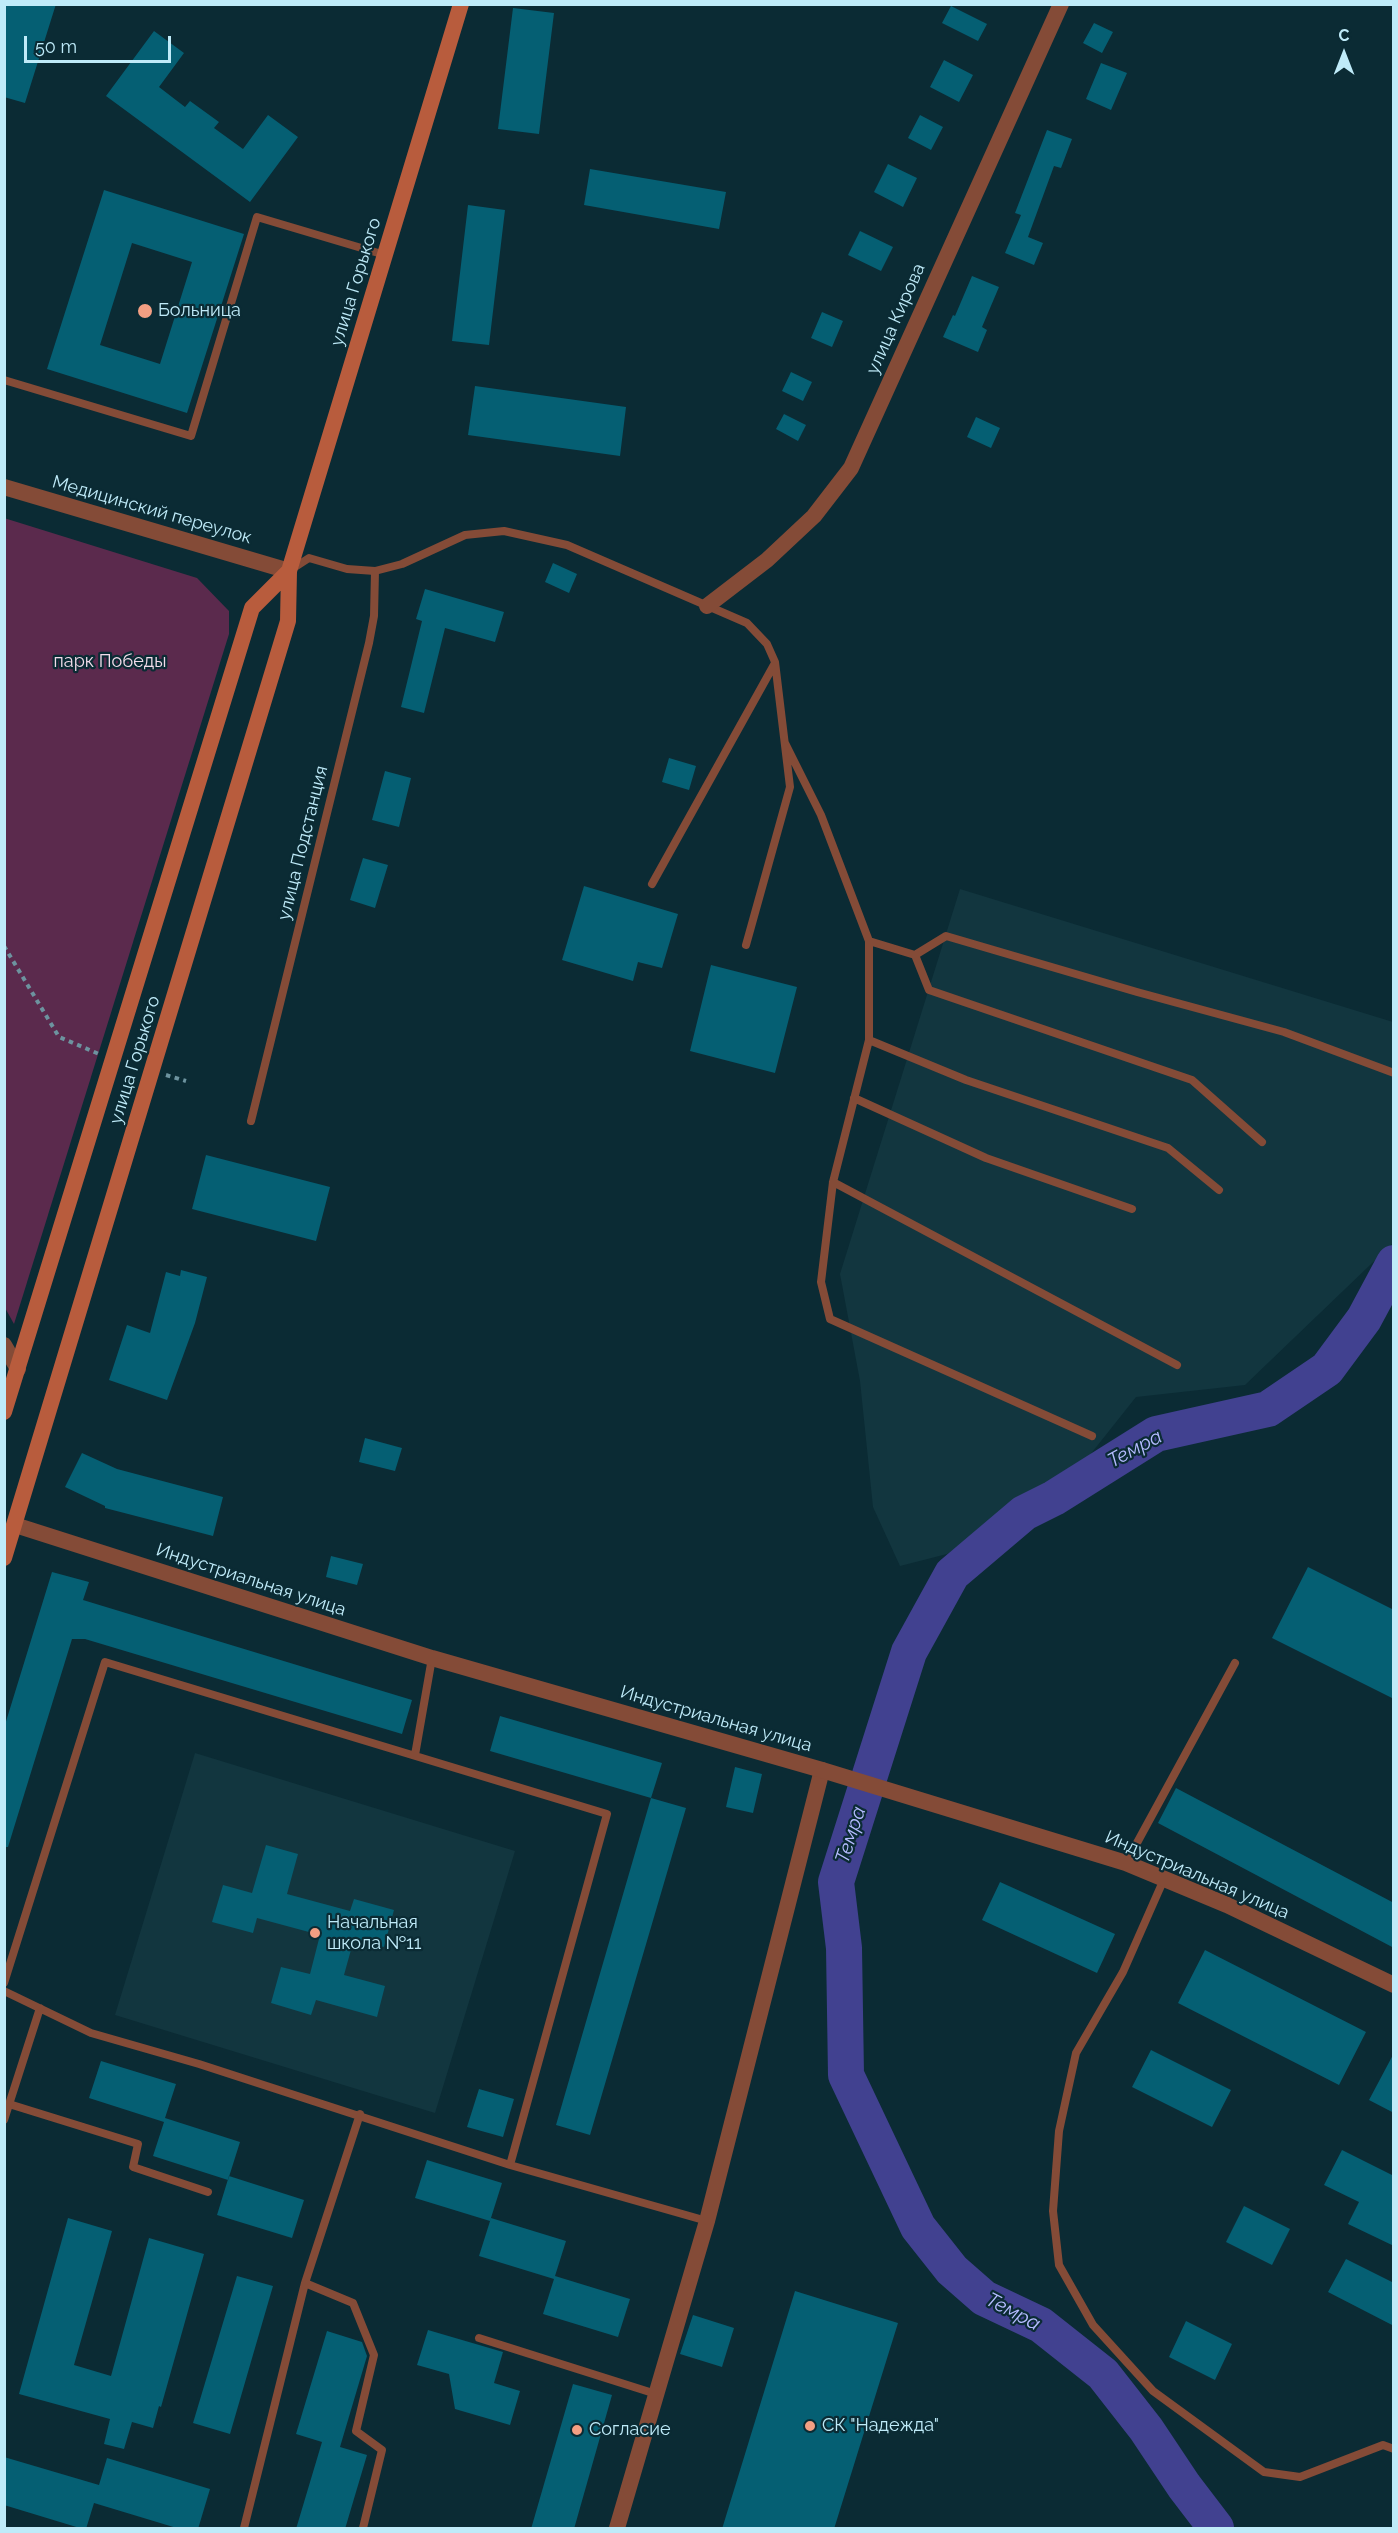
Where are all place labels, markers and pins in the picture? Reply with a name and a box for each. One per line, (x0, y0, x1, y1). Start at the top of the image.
place label: Больница (158, 300, 241, 322)
marker: Больница (136, 302, 154, 320)
place label: Начальная школа №11 (327, 1912, 422, 1954)
marker: Начальная школа №11 (308, 1926, 322, 1940)
place label: СК "Надежда" (822, 2415, 939, 2437)
place label: Согласие (589, 2419, 671, 2441)
marker: СК "Надежда" (803, 2419, 817, 2433)
marker: Согласие (570, 2423, 584, 2437)

